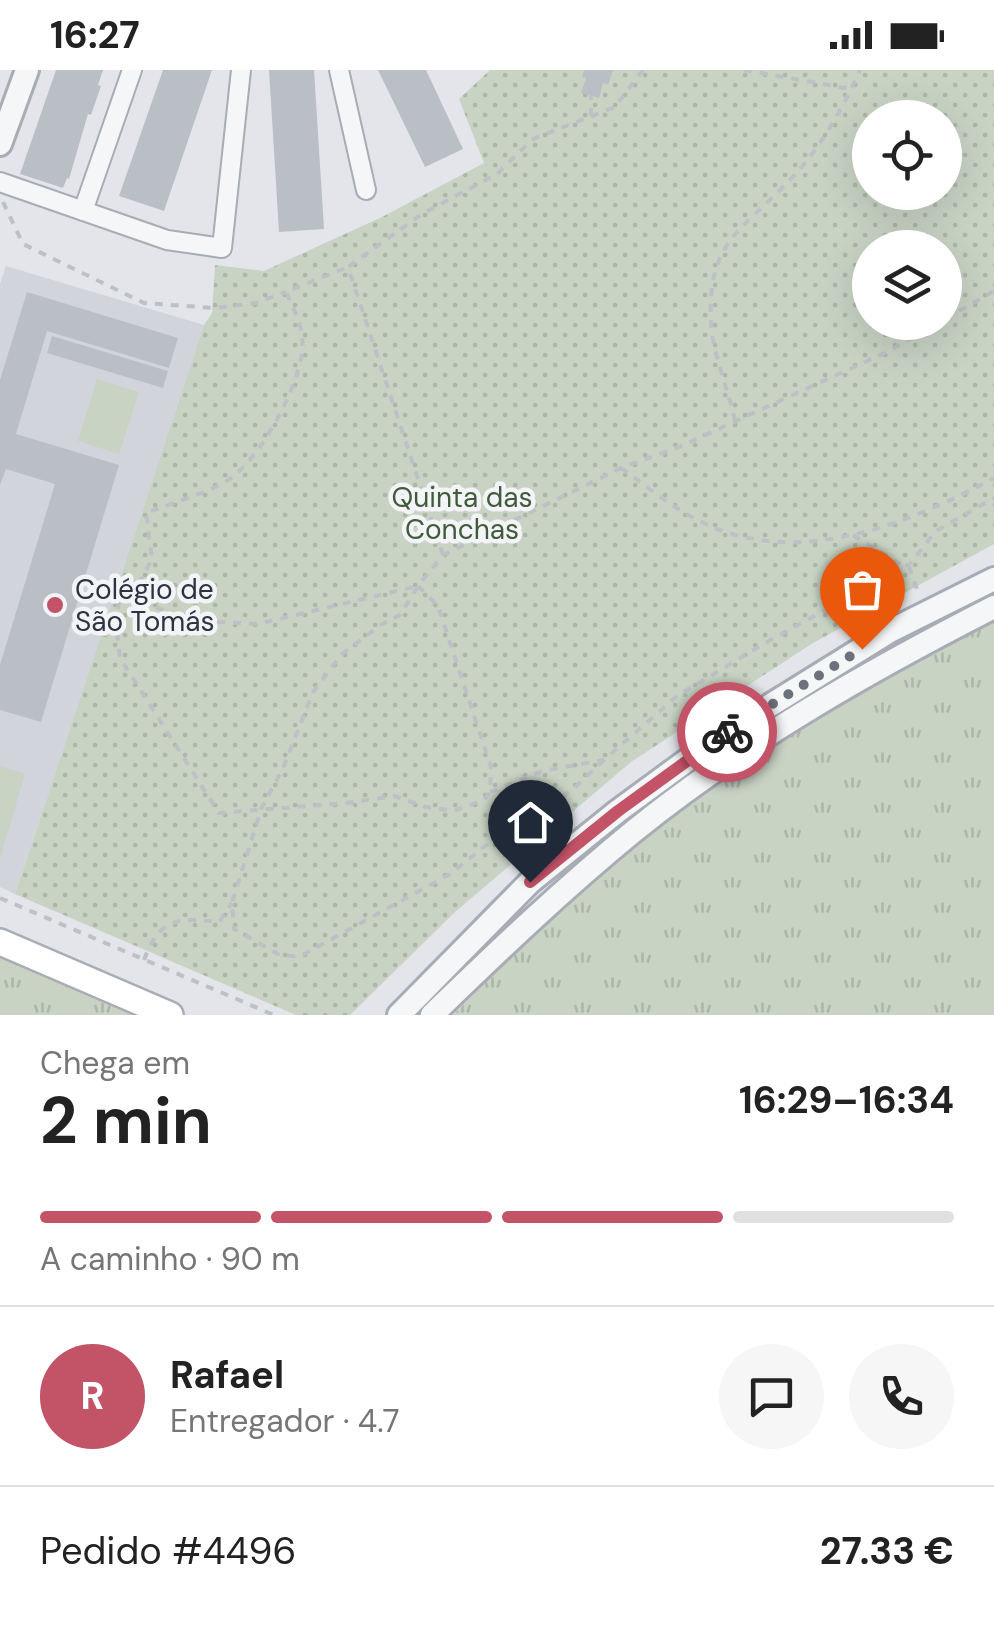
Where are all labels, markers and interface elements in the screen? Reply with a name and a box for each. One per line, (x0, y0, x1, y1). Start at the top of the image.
text: 16:27 (50, 10, 140, 60)
map controls (852, 100, 962, 340)
button: locate (852, 100, 962, 210)
button: layers (852, 230, 962, 340)
park label: Quinta das Conchas (391, 479, 533, 548)
pin (820, 547, 905, 650)
icon: bag (835, 562, 890, 617)
place label: Colégio de São Tomás (75, 571, 215, 640)
marker: Colégio de São Tomás (44, 594, 66, 616)
courier (677, 682, 777, 782)
icon: bike (700, 705, 755, 760)
pin (488, 780, 573, 883)
icon: home (503, 795, 558, 850)
text: Chega em (40, 1042, 190, 1084)
text: 16:29–16:34 (739, 1075, 954, 1125)
text: 2 min (40, 1079, 212, 1163)
text: A caminho · 90 m (40, 1238, 300, 1280)
button: chat (719, 1344, 824, 1449)
button: phone (849, 1344, 954, 1449)
text: Rafael (170, 1350, 284, 1400)
text: R (81, 1371, 104, 1421)
text: Entregador · 4.7 (170, 1400, 400, 1442)
text: Pedido #4496 (40, 1526, 296, 1576)
text: 27.33 € (820, 1526, 954, 1576)

